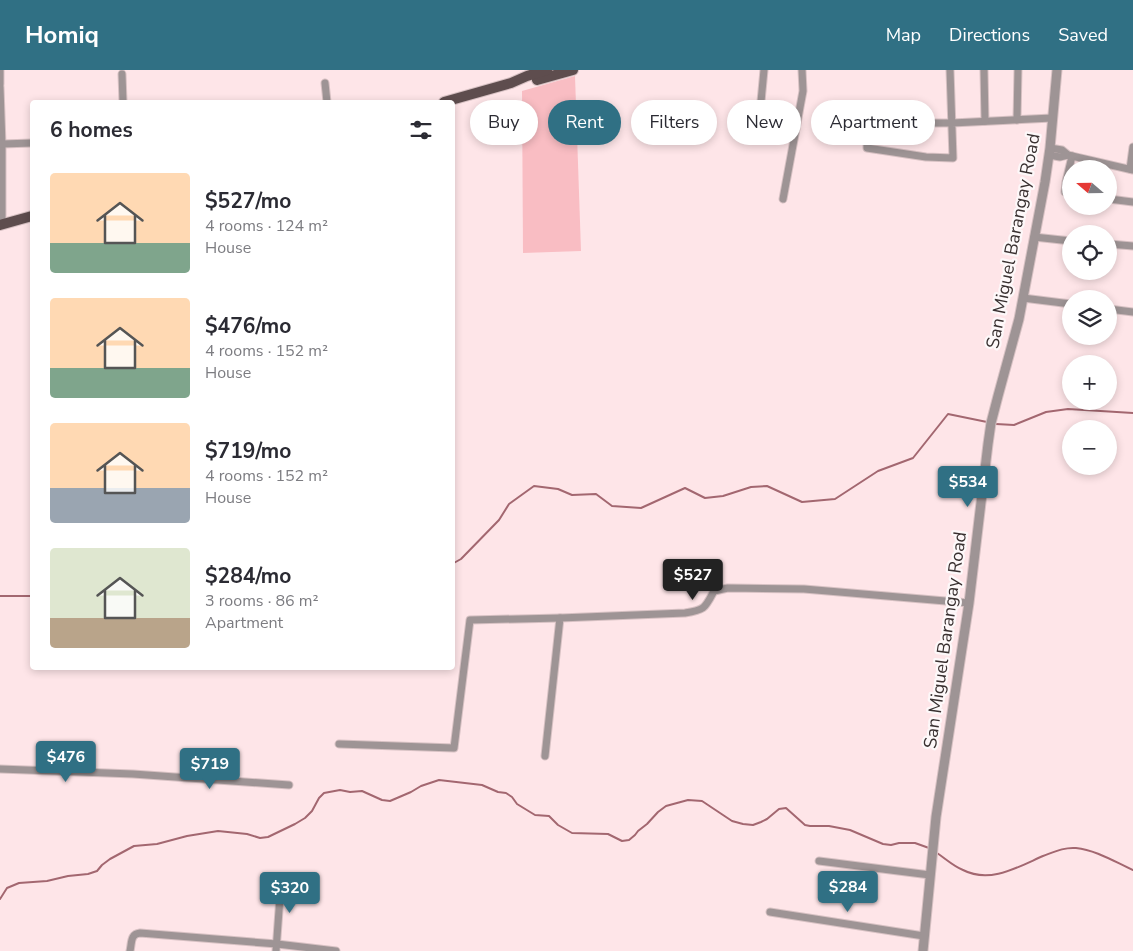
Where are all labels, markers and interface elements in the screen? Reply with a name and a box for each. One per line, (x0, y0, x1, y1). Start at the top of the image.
text: Homiq (25, 19, 99, 51)
text: Map (886, 23, 921, 47)
text: Directions (949, 23, 1030, 47)
text: Saved (1058, 23, 1108, 47)
chip: Buy (470, 100, 538, 145)
chip: Rent (548, 100, 621, 145)
chip: Filters (631, 100, 717, 145)
chip: New (727, 100, 801, 145)
chip: Apartment (811, 100, 935, 145)
text: 6 homes (50, 116, 133, 144)
icon: filters (407, 116, 435, 144)
street label: San Miguel Barangay Road (980, 131, 1046, 351)
north arrow (1062, 160, 1118, 215)
map controls (1062, 160, 1117, 475)
text: $527/mo (205, 187, 291, 215)
icon: home (90, 193, 150, 253)
text: 4 rooms · 124 m² (205, 215, 328, 237)
button: locate (1062, 225, 1117, 280)
text: House (205, 237, 251, 259)
button: layers (1062, 290, 1117, 345)
text: $476/mo (205, 312, 291, 340)
icon: home (90, 318, 150, 378)
text: 4 rooms · 152 m² (205, 340, 328, 362)
button: + (1062, 355, 1117, 410)
text: House (205, 362, 251, 384)
button: − (1062, 420, 1117, 475)
text: $719/mo (205, 437, 291, 465)
icon: home (90, 443, 150, 503)
text: 4 rooms · 152 m² (205, 465, 328, 487)
pin: $534 (938, 466, 998, 508)
text: $534 (949, 471, 987, 493)
text: House (205, 487, 251, 509)
street label: San Miguel Barangay Road (918, 530, 972, 750)
pin: $527 (663, 558, 723, 601)
text: $284/mo (205, 562, 291, 590)
text: $527 (674, 564, 712, 586)
icon: home (90, 568, 150, 628)
text: 3 rooms · 86 m² (205, 590, 318, 612)
text: Apartment (205, 612, 283, 634)
pin: $476 (36, 740, 96, 783)
text: $476 (47, 746, 85, 768)
pin: $719 (180, 748, 240, 790)
text: $719 (191, 753, 229, 775)
pin: $284 (818, 870, 878, 913)
pin: $320 (260, 872, 320, 914)
text: $284 (829, 876, 867, 898)
text: $320 (271, 877, 309, 899)

